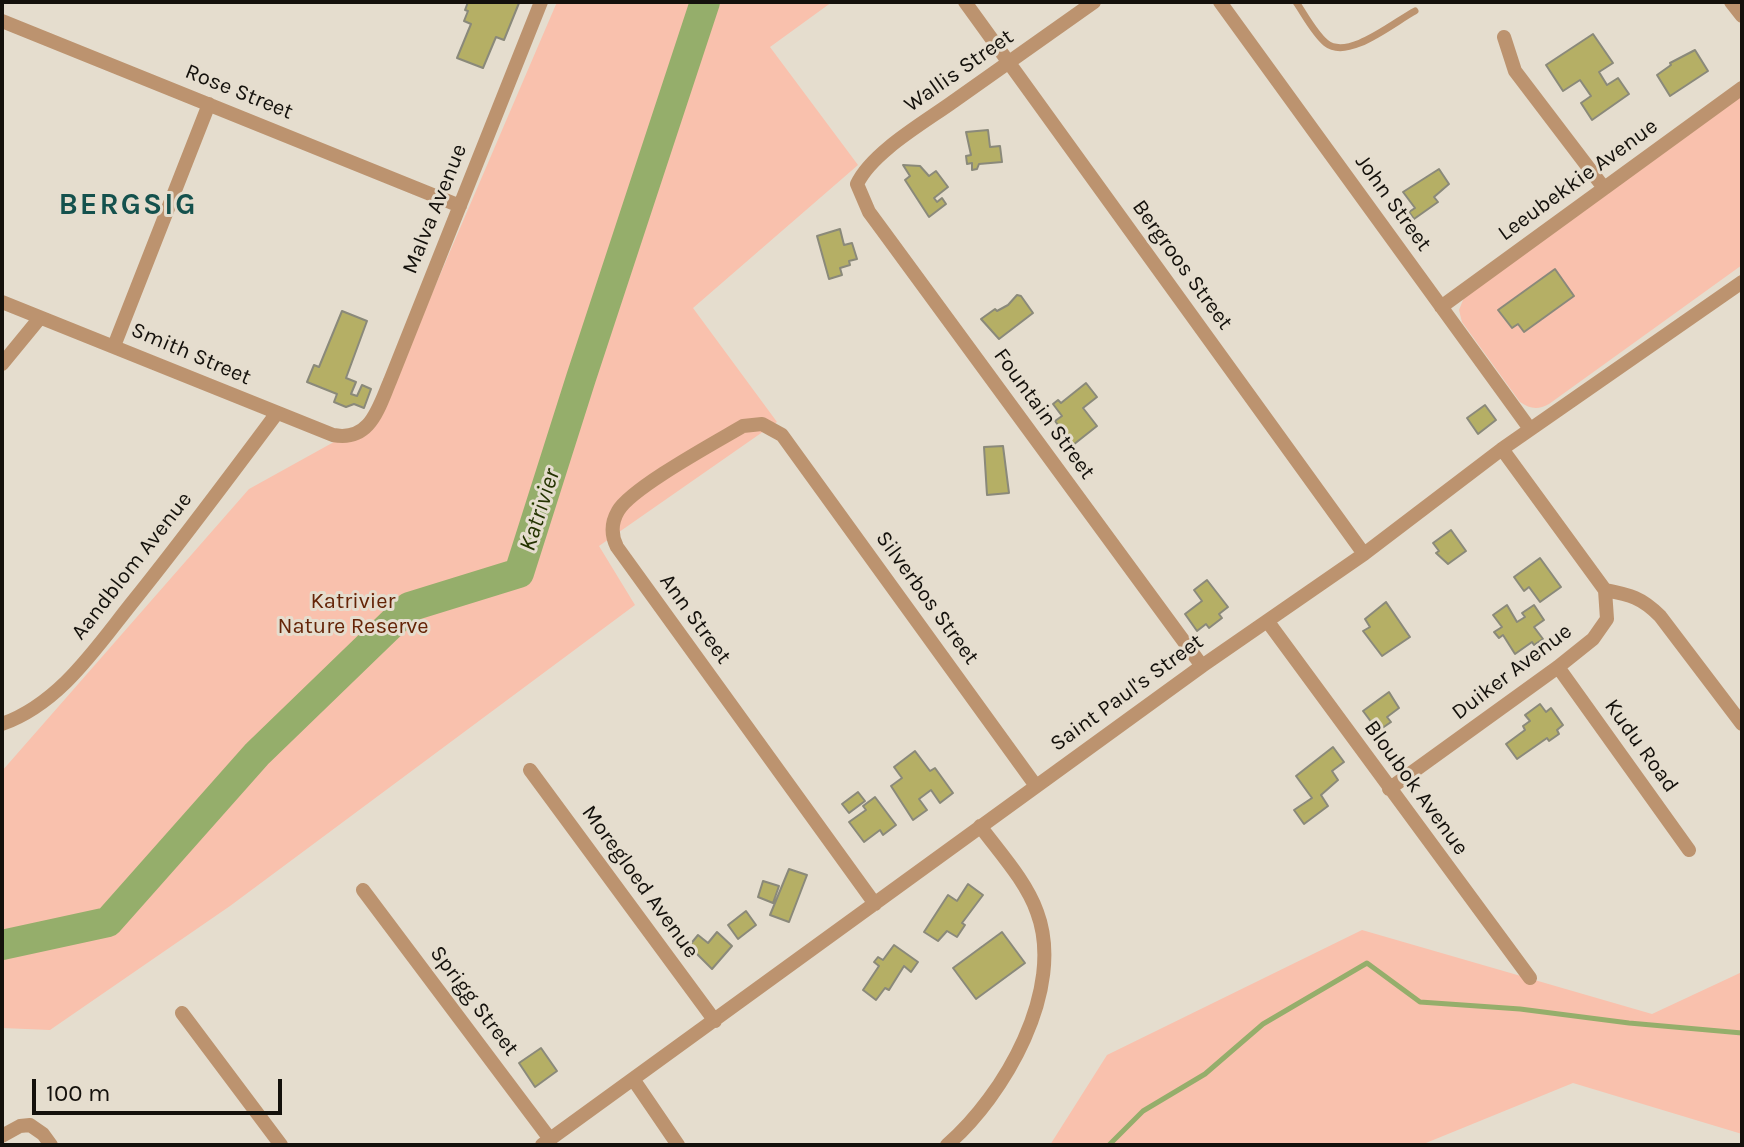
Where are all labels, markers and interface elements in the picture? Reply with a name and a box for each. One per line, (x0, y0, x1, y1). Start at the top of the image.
street label: Wallis Street (899, 24, 1019, 118)
street label: Rose Street (181, 58, 297, 126)
street label: Leeubekkie Avenue (1493, 113, 1663, 247)
street label: Malva Avenue (397, 140, 473, 278)
street label: John Street (1349, 150, 1437, 256)
district label: BERGSIG (58, 187, 198, 223)
street label: Bergroos Street (1126, 195, 1238, 335)
street label: Smith Street (127, 317, 255, 391)
street label: Fountain Street (988, 343, 1100, 485)
water label: Katrivier (513, 465, 567, 555)
street label: Aandblom Avenue (66, 487, 198, 645)
street label: Silverbos Street (870, 526, 984, 670)
street label: Ann Street (654, 569, 736, 669)
park label: Katrivier Nature Reserve (277, 589, 429, 640)
street label: Duiker Avenue (1447, 618, 1577, 726)
street label: Saint Paul's Street (1045, 629, 1209, 757)
street label: Kudu Road (1598, 694, 1684, 798)
street label: Bloubok Avenue (1358, 715, 1474, 861)
street label: Moregloed Avenue (576, 800, 704, 964)
street label: Sprigg Street (424, 941, 524, 1061)
scale bar (36, 1063, 286, 1113)
text: 100 m (46, 1079, 111, 1107)

